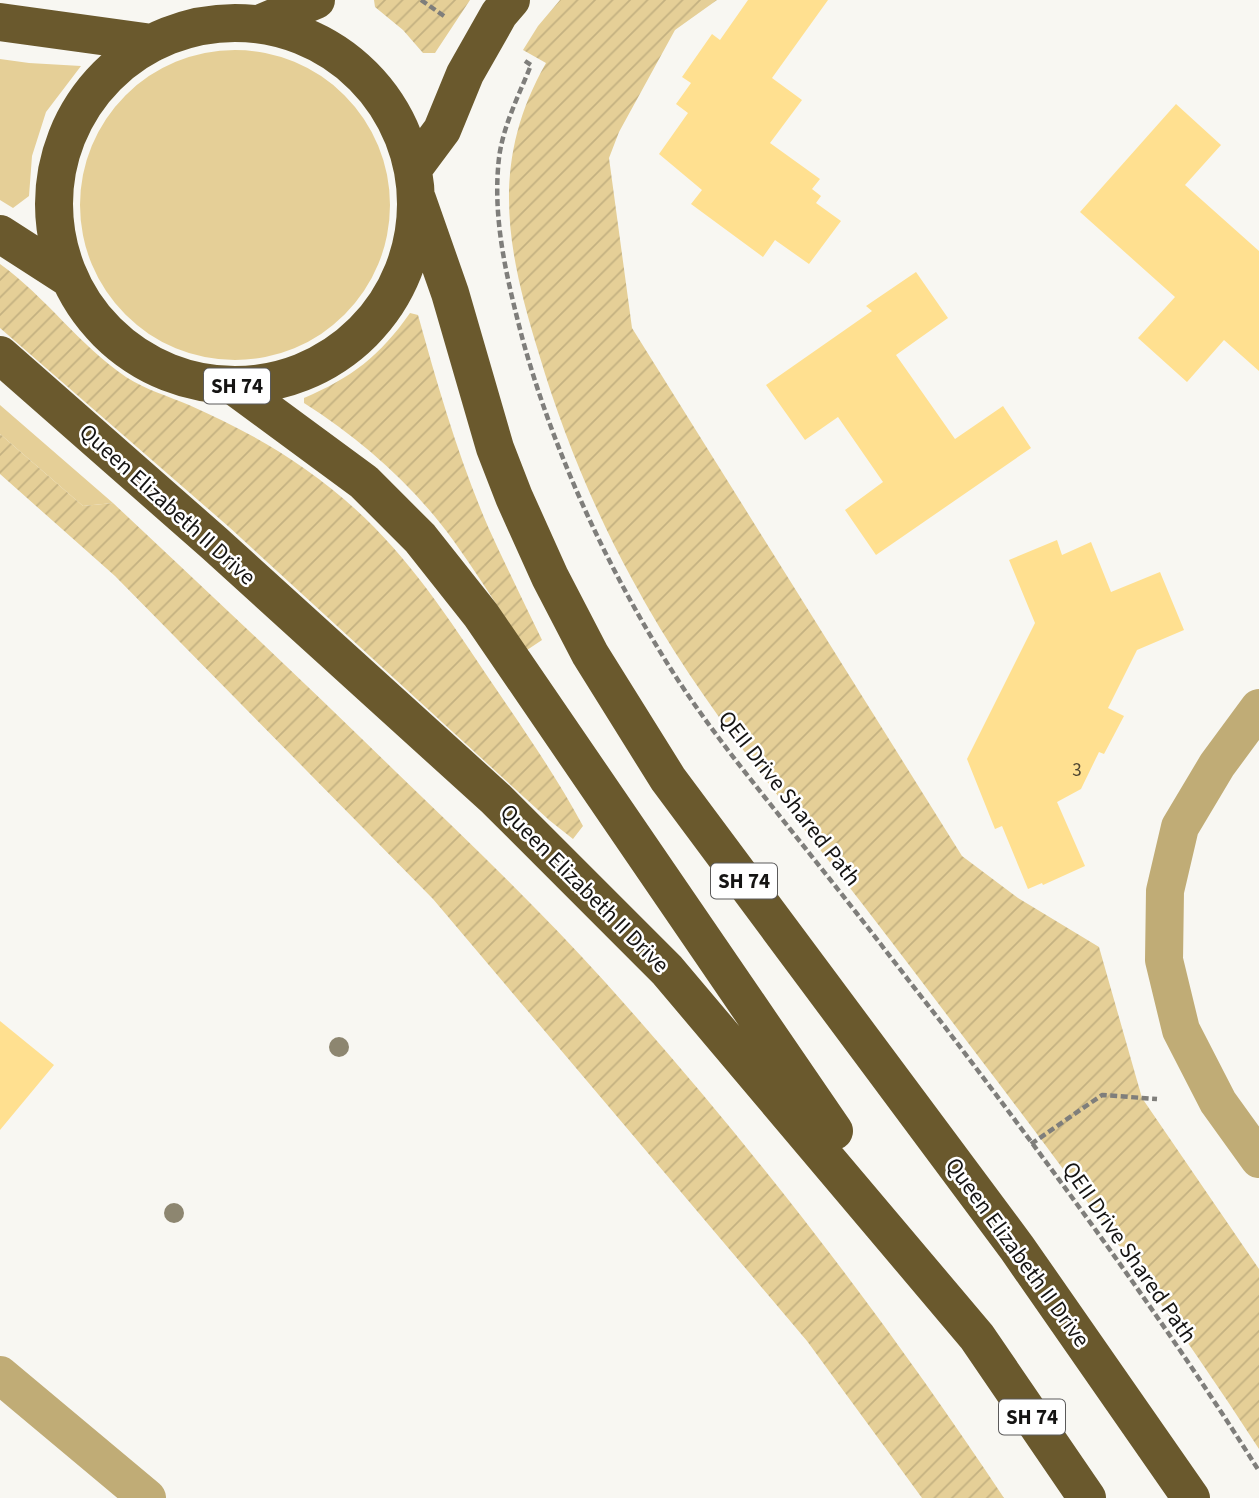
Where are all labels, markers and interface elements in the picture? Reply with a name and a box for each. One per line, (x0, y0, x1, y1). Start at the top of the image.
road number: SH 74 (204, 368, 270, 404)
street label: Queen Elizabeth II Drive (72, 416, 263, 593)
street label: QEII Drive Shared Path (710, 703, 869, 893)
house number: 3 (1072, 757, 1082, 784)
street label: Queen Elizabeth II Drive (493, 796, 677, 980)
road number: SH 74 (711, 864, 777, 898)
street label: Queen Elizabeth II Drive (937, 1151, 1098, 1354)
street label: QEII Drive Shared Path (1054, 1155, 1205, 1350)
road number: SH 74 (999, 1400, 1065, 1434)

